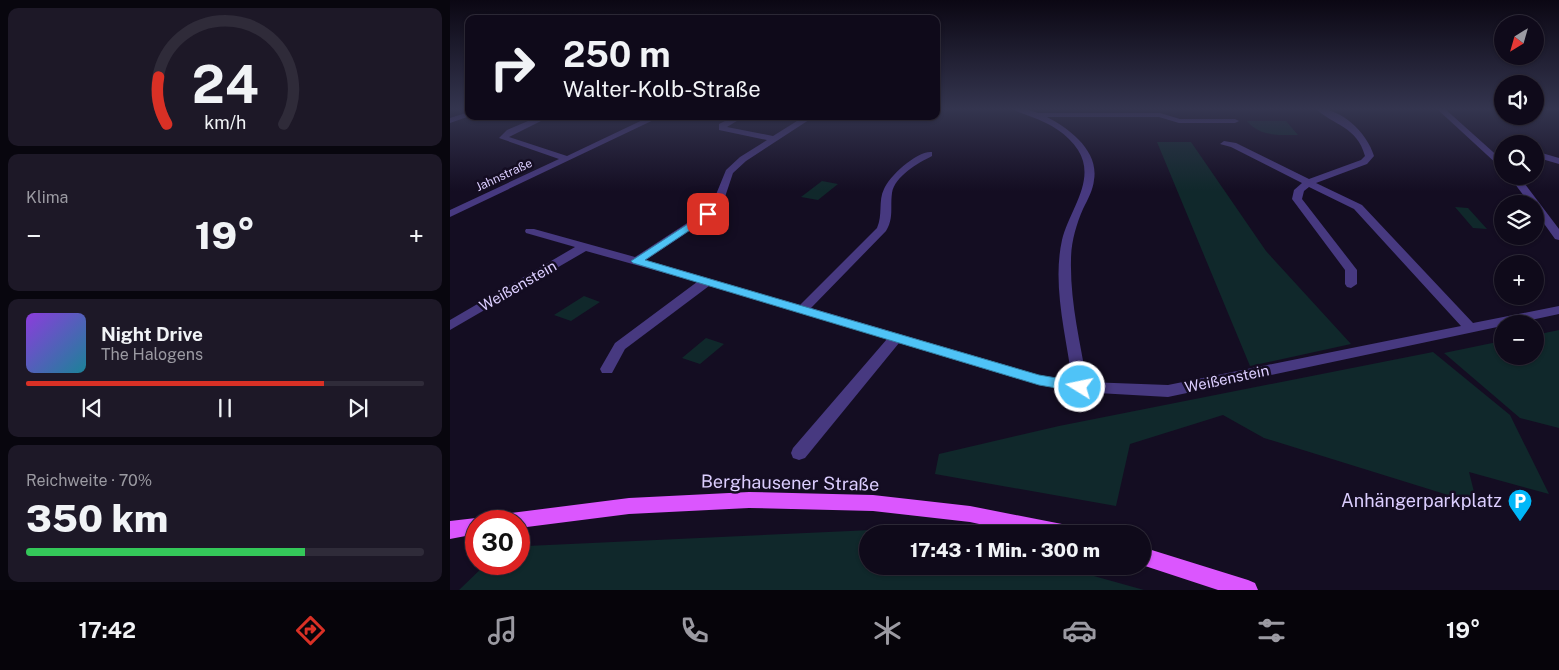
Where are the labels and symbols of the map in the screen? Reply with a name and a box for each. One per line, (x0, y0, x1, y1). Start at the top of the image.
north arrow (1494, 15, 1544, 65)
street label: Jahnstraße (474, 156, 535, 194)
pin (687, 193, 729, 235)
street label: Weißenstein (476, 257, 559, 314)
position arrow (1053, 360, 1105, 412)
street label: Weißenstein (1183, 361, 1271, 396)
street label: Berghausener Straße (701, 470, 879, 495)
parking icon: Anhängerparkplatz (1507, 488, 1533, 522)
place label: Anhängerparkplatz (1341, 490, 1502, 511)
speed limit sign: 30 (465, 510, 530, 575)

